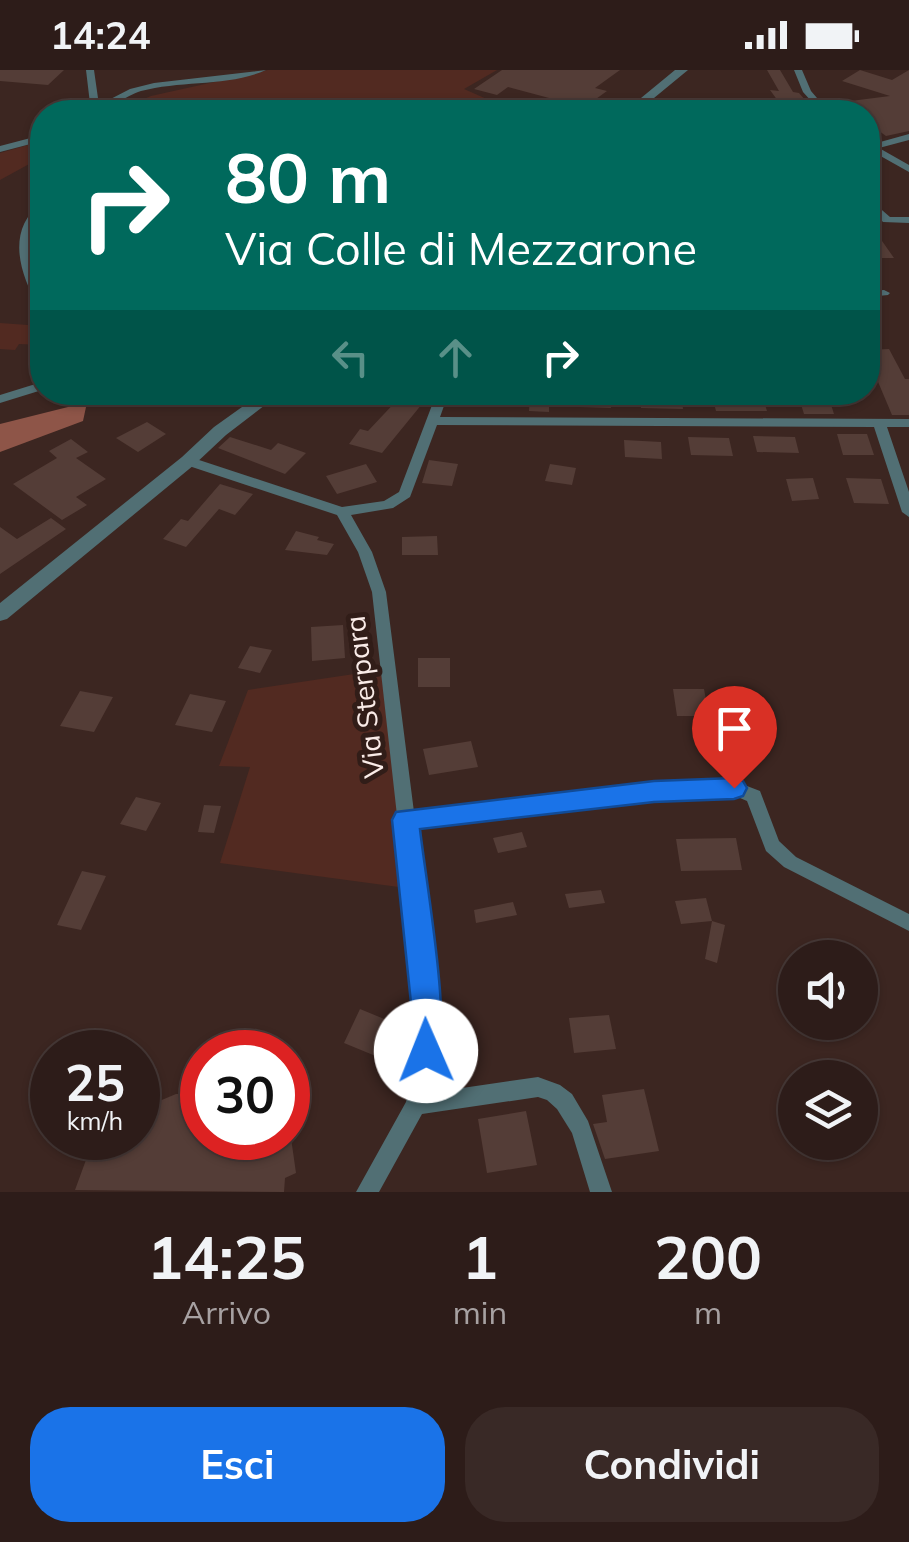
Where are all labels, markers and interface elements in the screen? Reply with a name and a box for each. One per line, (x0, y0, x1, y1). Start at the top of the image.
text: 14:24 (50, 11, 151, 59)
text: 80 m (225, 133, 391, 221)
icon: right (60, 140, 190, 270)
text: Via Colle di Mezzarone (225, 220, 697, 276)
icon: left (323, 330, 378, 385)
icon: ahead (428, 330, 483, 385)
icon: right (533, 330, 588, 385)
street label: Via Sterpara (337, 614, 391, 780)
pin (692, 686, 777, 789)
icon: arrive (707, 701, 762, 756)
map controls (778, 940, 878, 1160)
button: sound (778, 940, 878, 1040)
position arrow (374, 999, 478, 1103)
speed limit sign: 30 (180, 1030, 310, 1160)
text: 25 (65, 1051, 125, 1114)
button: layers (778, 1060, 878, 1160)
text: km/h (67, 1105, 123, 1136)
text: 14:25 (147, 1219, 306, 1294)
text: 1 (462, 1219, 498, 1294)
text: 200 (654, 1219, 762, 1294)
text: Arrivo (182, 1292, 271, 1332)
text: min (453, 1292, 507, 1332)
text: m (694, 1292, 722, 1332)
button: Esci (30, 1407, 445, 1522)
button: Condividi (465, 1407, 879, 1522)

